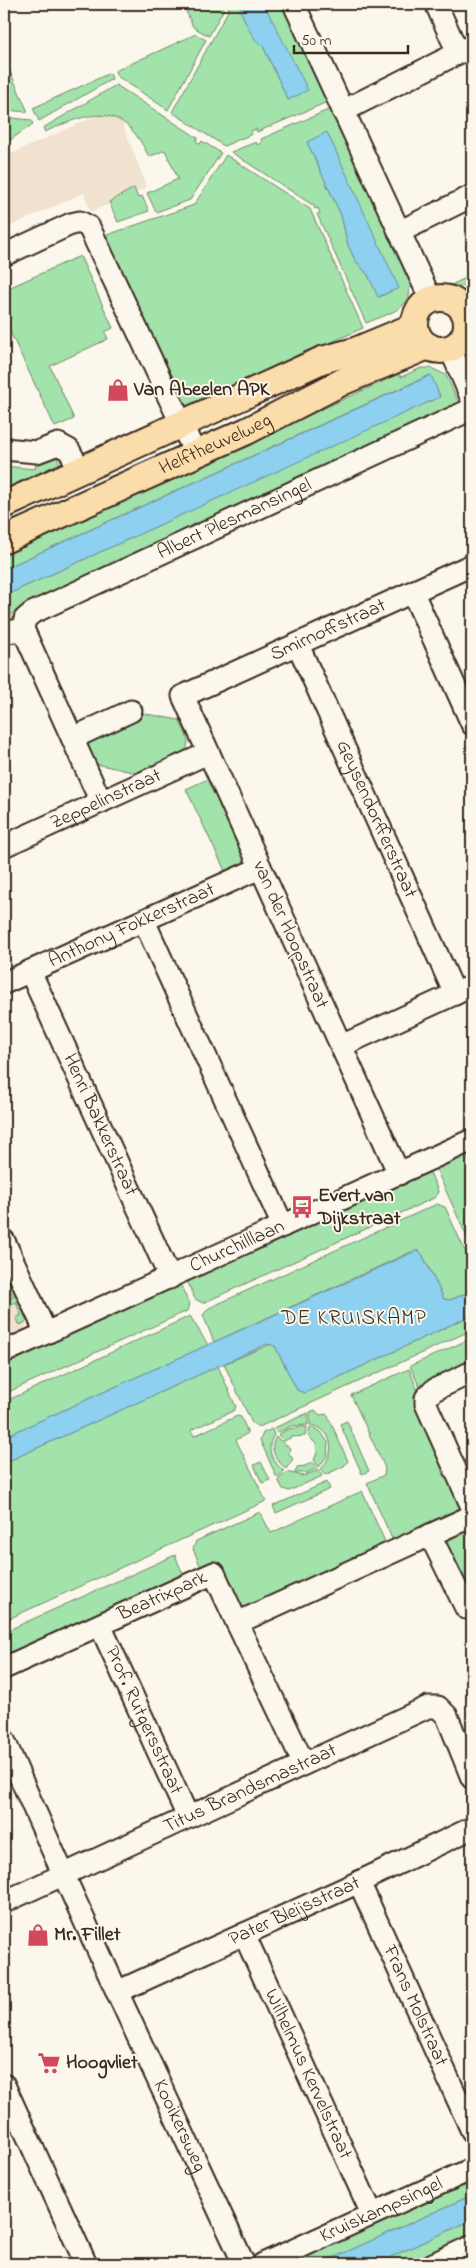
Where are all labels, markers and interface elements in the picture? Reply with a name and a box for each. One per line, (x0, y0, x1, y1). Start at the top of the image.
scale bar (294, 22, 407, 54)
text: 50 m (301, 30, 332, 52)
place label: Van Abeelen APK (133, 376, 271, 405)
shop icon: Van Abeelen APK (105, 377, 131, 403)
street label: Helftheuvelweg (155, 406, 277, 483)
street label: Albert Plesmansingel (152, 471, 316, 567)
street label: Smirnoffstraat (266, 591, 391, 669)
street label: Geysendorfferstraat (328, 735, 425, 903)
street label: Zeppelinstraat (46, 761, 167, 838)
street label: van der Hoopstraat (244, 856, 336, 1014)
street label: Anthony Fokkerstraat (44, 875, 220, 976)
street label: Henri Bakkerstraat (55, 1049, 145, 1201)
place label: Evert van Dijkstraat (317, 1182, 401, 1234)
bus stop icon: Evert van Dijkstraat (289, 1194, 315, 1220)
street label: Churchilllaan (185, 1212, 290, 1281)
district label: DE KRUISKAMP (280, 1304, 427, 1334)
street label: Beatrixpark (112, 1563, 212, 1630)
street label: Prof. Rutgersstraat (97, 1642, 190, 1800)
street label: Titus Brandsmastraat (159, 1736, 342, 1841)
street label: Pater Bleijsstraat (224, 1869, 365, 1954)
place label: Mr. Fillet (54, 1921, 121, 1950)
shop icon: Mr. Fillet (25, 1922, 51, 1948)
street label: Frans Molstraat (375, 1940, 455, 2071)
street label: Wilhelmus Kervelstraat (256, 1984, 360, 2164)
place label: Hoogvliet (66, 2049, 138, 2079)
supermarket icon: Hoogvliet (36, 2050, 62, 2076)
street label: Kooikersweg (145, 2075, 214, 2178)
street label: Kruiskampsingel (315, 2170, 447, 2251)

